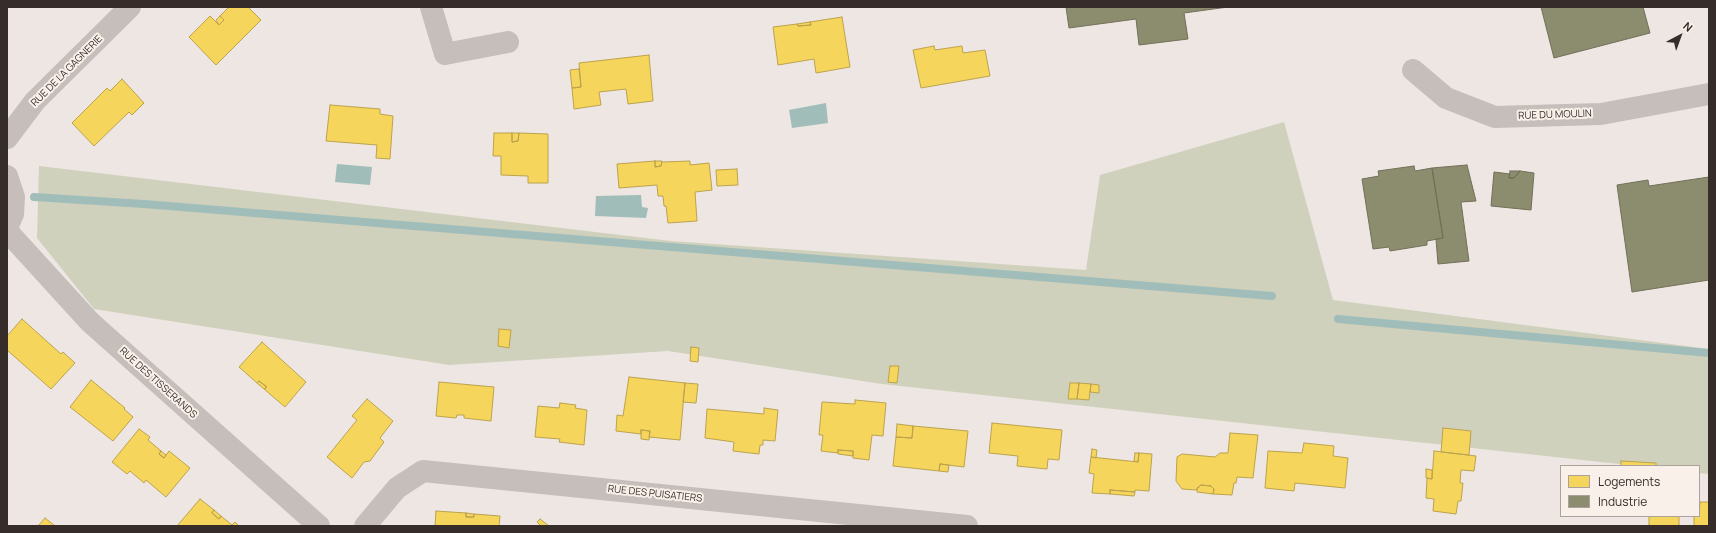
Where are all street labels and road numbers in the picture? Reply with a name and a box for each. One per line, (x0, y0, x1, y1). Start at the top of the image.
street label: RUE DE LA GAGNERIE (29, 33, 105, 109)
street label: RUE DU MOULIN (1518, 108, 1592, 122)
street label: RUE DES TISSERANDS (117, 345, 199, 421)
street label: RUE DES PUISATIERS (607, 483, 703, 505)

